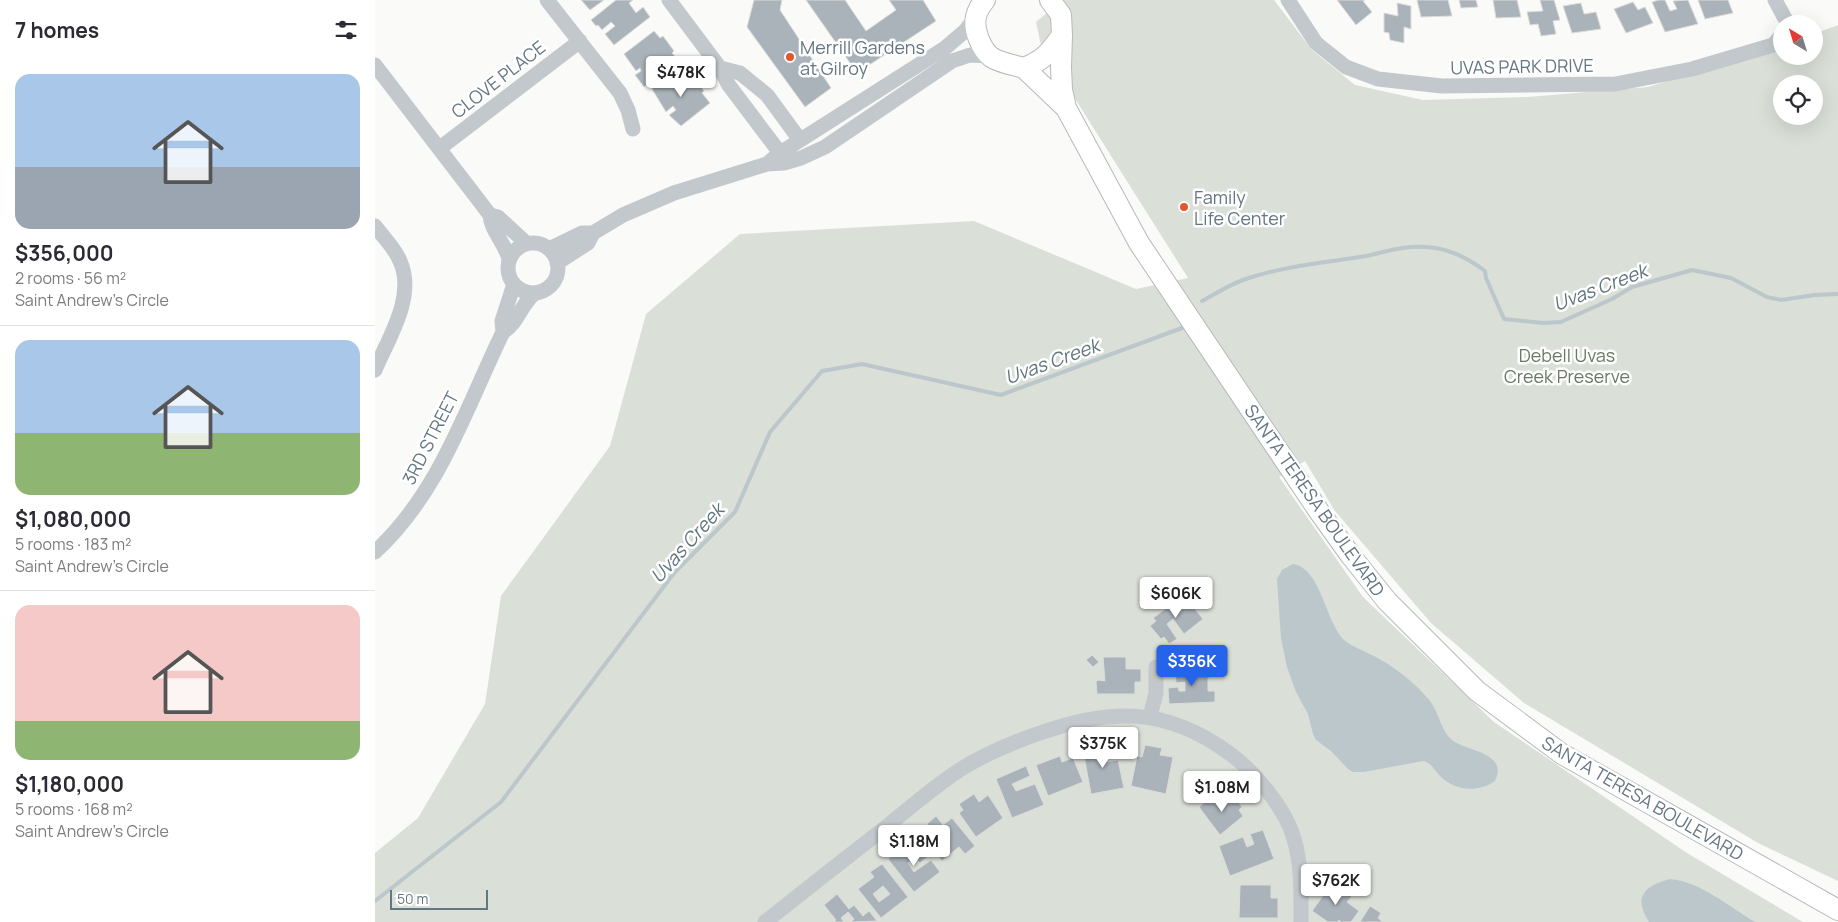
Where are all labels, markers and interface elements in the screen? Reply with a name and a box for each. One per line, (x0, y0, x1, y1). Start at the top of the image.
north arrow (1773, 15, 1823, 65)
map controls (1773, 15, 1823, 125)
text: 7 homes (15, 16, 99, 44)
icon: filters (332, 16, 360, 44)
street label: CLOVE PLACE (446, 35, 550, 123)
place label: Merrill Gardens at Gilroy (800, 35, 925, 80)
marker: Merrill Gardens at Gilroy (784, 51, 796, 63)
street label: UVAS PARK DRIVE (1450, 53, 1594, 79)
pin: $478K (646, 56, 716, 98)
text: $478K (657, 61, 705, 83)
button: locate (1773, 75, 1823, 125)
icon: home (143, 107, 233, 197)
place label: Family Life Center (1194, 185, 1286, 230)
marker: Family Life Center (1178, 201, 1190, 213)
text: $356,000 (15, 239, 114, 267)
water label: Uvas Creek (1549, 256, 1653, 317)
text: 2 rooms · 56 m² (15, 267, 126, 289)
text: Saint Andrew's Circle (15, 289, 169, 311)
water label: Uvas Creek (1001, 331, 1105, 390)
park label: Debell Uvas Creek Preserve (1504, 343, 1630, 388)
icon: home (143, 372, 233, 462)
street label: 3RD STREET (396, 387, 464, 489)
street label: SANTA TERESA BOULEVARD (1239, 399, 1391, 601)
water label: Uvas Creek (644, 496, 731, 588)
text: $1,080,000 (15, 505, 131, 533)
text: 5 rooms · 183 m² (15, 533, 132, 555)
text: Saint Andrew's Circle (15, 555, 169, 577)
pin: $606K (1141, 576, 1211, 619)
text: $606K (1151, 582, 1201, 604)
icon: home (143, 637, 233, 727)
pin: $356K (1157, 644, 1227, 687)
text: $356K (1167, 650, 1217, 672)
pin: $375K (1068, 726, 1138, 769)
street label: SANTA TERESA BOULEVARD (1538, 730, 1748, 866)
text: $375K (1079, 732, 1127, 754)
text: $1,180,000 (15, 770, 124, 798)
pin: $1.08M (1181, 770, 1263, 813)
text: $1.08M (1194, 776, 1250, 798)
text: 5 rooms · 168 m² (15, 798, 133, 820)
text: Saint Andrew's Circle (15, 820, 169, 842)
pin: $1.18M (873, 824, 955, 867)
text: $1.18M (889, 830, 939, 852)
pin: $762K (1301, 864, 1371, 906)
text: $762K (1312, 869, 1360, 891)
scale bar (390, 887, 487, 910)
text: 50 m (397, 889, 428, 908)

